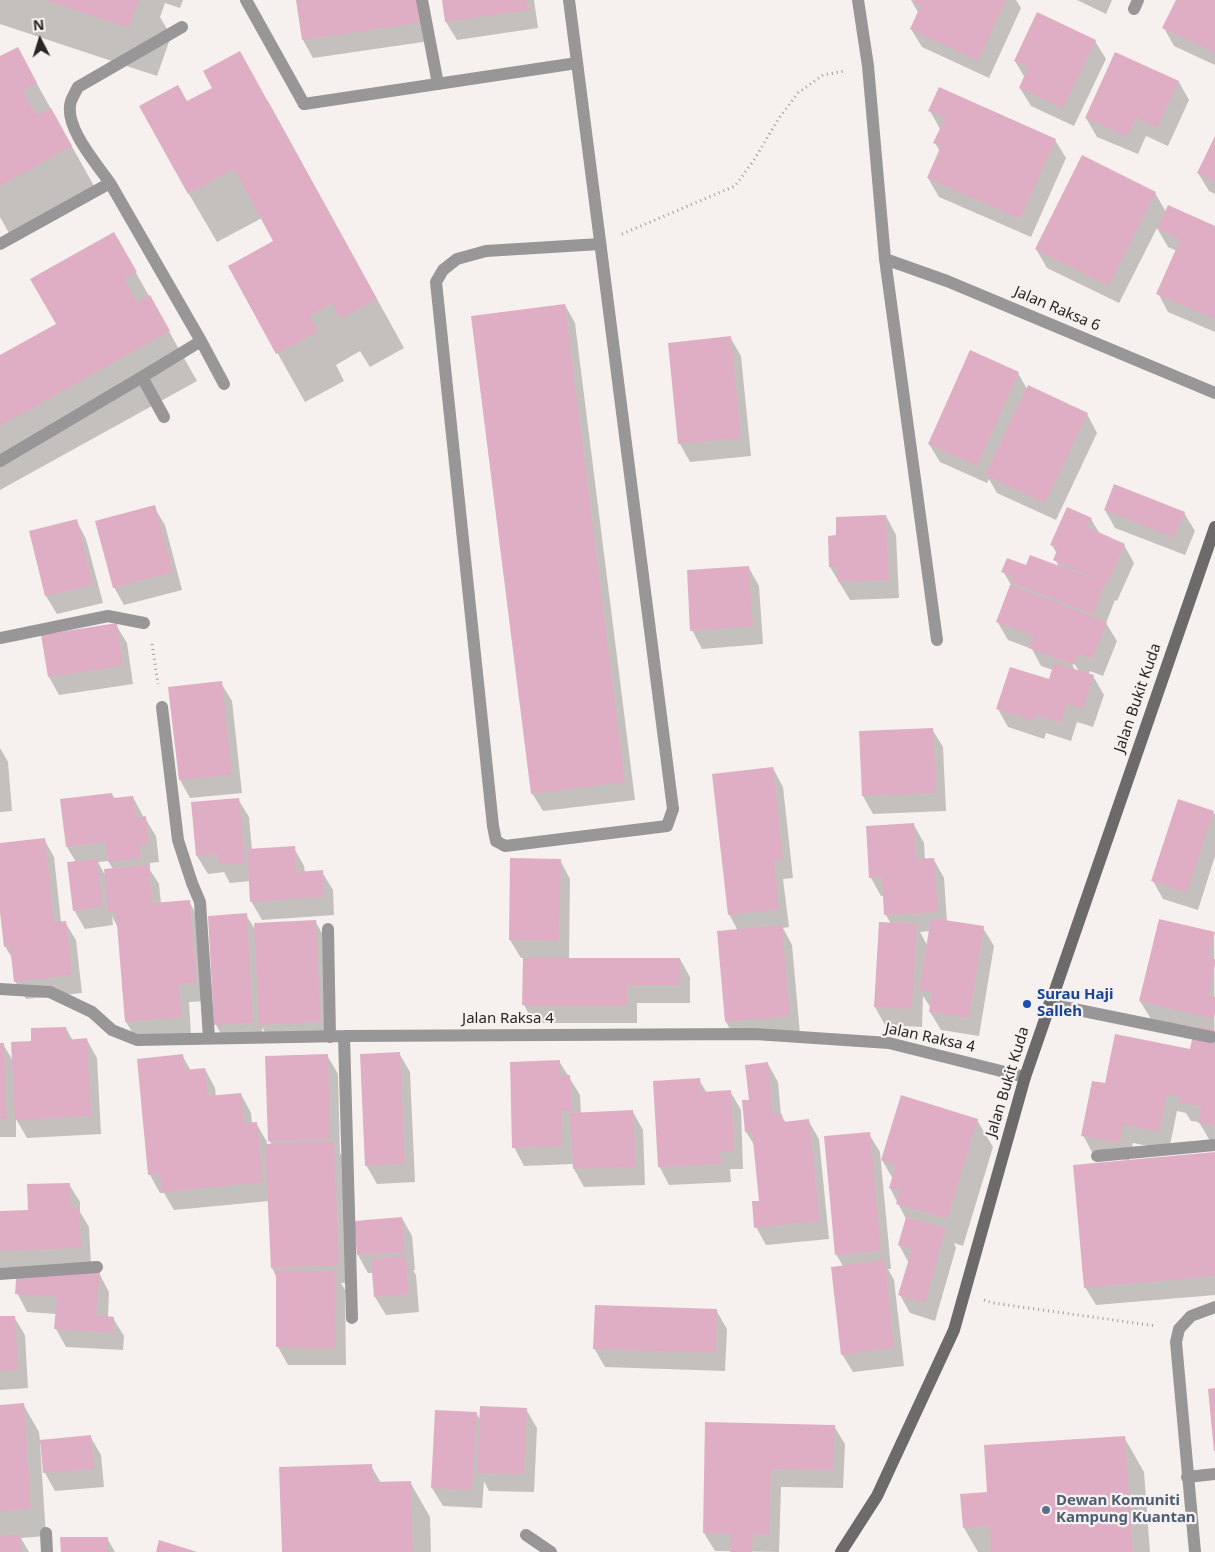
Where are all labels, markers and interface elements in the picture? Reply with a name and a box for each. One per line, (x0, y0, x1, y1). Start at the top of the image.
north arrow (15, 15, 65, 65)
text: N (32, 15, 45, 35)
street label: Jalan Raksa 6 (1011, 283, 1103, 335)
street label: Jalan Bukit Kuda (1111, 641, 1165, 755)
place label: Surau Haji Salleh (1037, 986, 1113, 1021)
marker: Surau Haji Salleh (1021, 998, 1033, 1010)
street label: Jalan Raksa 4 (462, 1010, 554, 1028)
street label: Jalan Raksa 4 (883, 1020, 977, 1056)
street label: Jalan Bukit Kuda (983, 1025, 1033, 1139)
place label: Dewan Komuniti Kampung Kuantan (1056, 1492, 1196, 1527)
marker: Dewan Komuniti Kampung Kuantan (1040, 1504, 1052, 1516)

